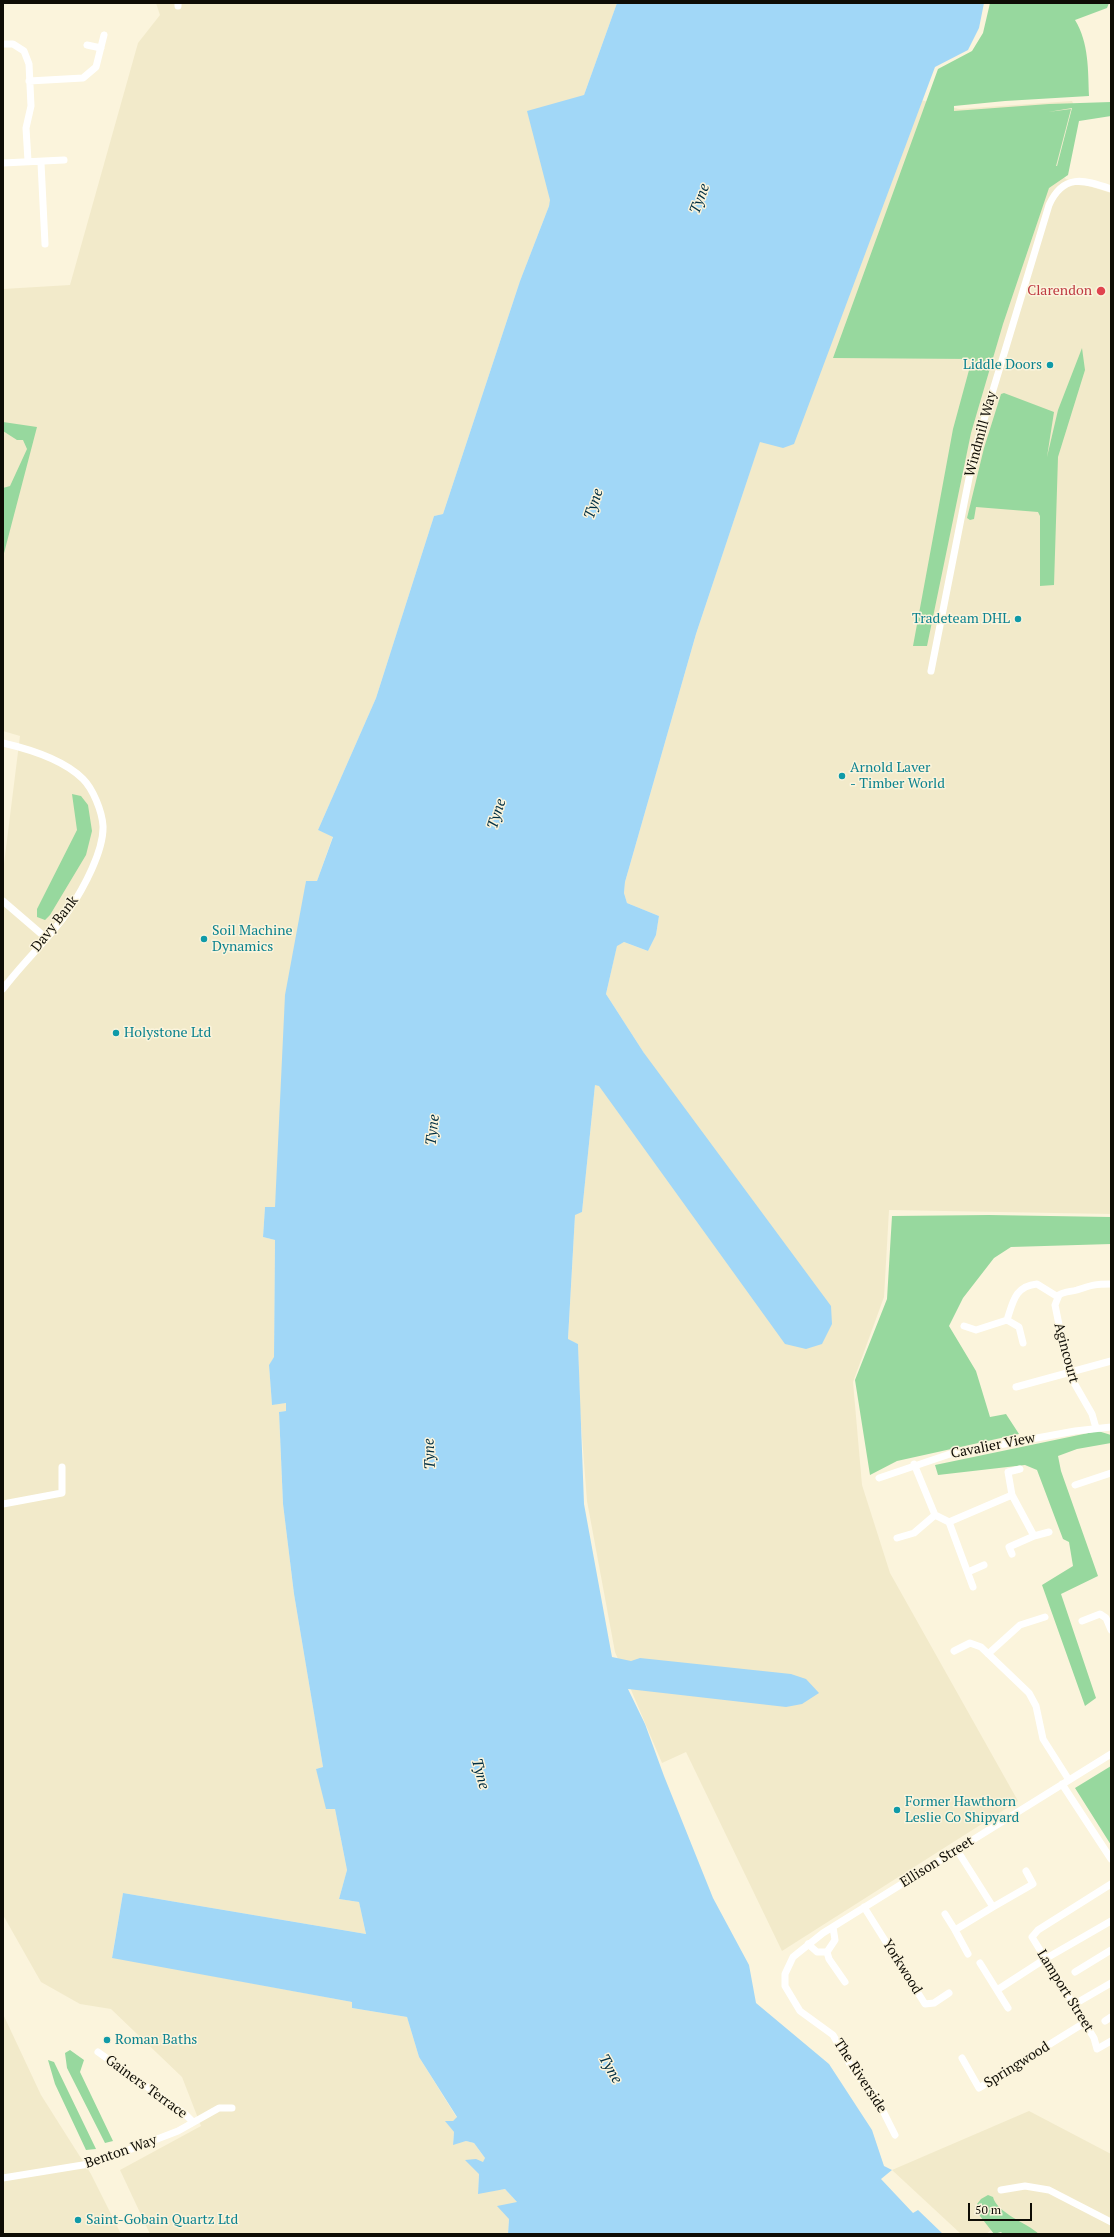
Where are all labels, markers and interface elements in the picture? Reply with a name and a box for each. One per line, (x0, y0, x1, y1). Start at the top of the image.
water label: Tyne (686, 181, 714, 217)
place label: Clarendon (1027, 283, 1092, 299)
marker: Clarendon (1095, 285, 1107, 297)
place label: Liddle Doors (963, 357, 1042, 373)
marker: Liddle Doors (1045, 360, 1055, 370)
street label: Windmill Way (962, 389, 1000, 479)
water label: Tyne (581, 486, 607, 522)
place label: Tradeteam DHL (912, 611, 1010, 627)
marker: Tradeteam DHL (1013, 614, 1023, 624)
place label: Arnold Laver - Timber World (850, 760, 945, 792)
marker: Arnold Laver - Timber World (837, 771, 847, 781)
water label: Tyne (484, 797, 510, 831)
street label: Davy Bank (28, 893, 82, 955)
place label: Soil Machine Dynamics (212, 923, 293, 956)
marker: Soil Machine Dynamics (199, 934, 209, 944)
place label: Holystone Ltd (124, 1025, 211, 1041)
marker: Holystone Ltd (111, 1028, 121, 1038)
water label: Tyne (422, 1114, 444, 1146)
street label: Agincourt (1050, 1321, 1082, 1385)
street label: Cavalier View (949, 1430, 1037, 1462)
water label: Tyne (420, 1438, 440, 1470)
water label: Tyne (467, 1757, 493, 1791)
place label: Former Hawthorn Leslie Co Shipyard (905, 1794, 1019, 1826)
marker: Former Hawthorn Leslie Co Shipyard (892, 1805, 902, 1815)
street label: Ellison Street (897, 1833, 977, 1891)
street label: Yorkwood (879, 1937, 925, 1997)
street label: Lamport Street (1033, 1947, 1097, 2035)
place label: Roman Baths (115, 2032, 197, 2048)
marker: Roman Baths (102, 2035, 112, 2045)
street label: The Riverside (830, 2036, 890, 2116)
street label: Springwood (981, 2038, 1053, 2092)
water label: Tyne (594, 2051, 626, 2087)
street label: Gainers Terrace (102, 2052, 190, 2122)
street label: Benton Way (83, 2132, 159, 2172)
scale bar (970, 2195, 1034, 2221)
text: 50 m (975, 2202, 1001, 2217)
place label: Saint-Gobain Quartz Ltd (86, 2212, 238, 2228)
marker: Saint-Gobain Quartz Ltd (73, 2215, 83, 2225)

